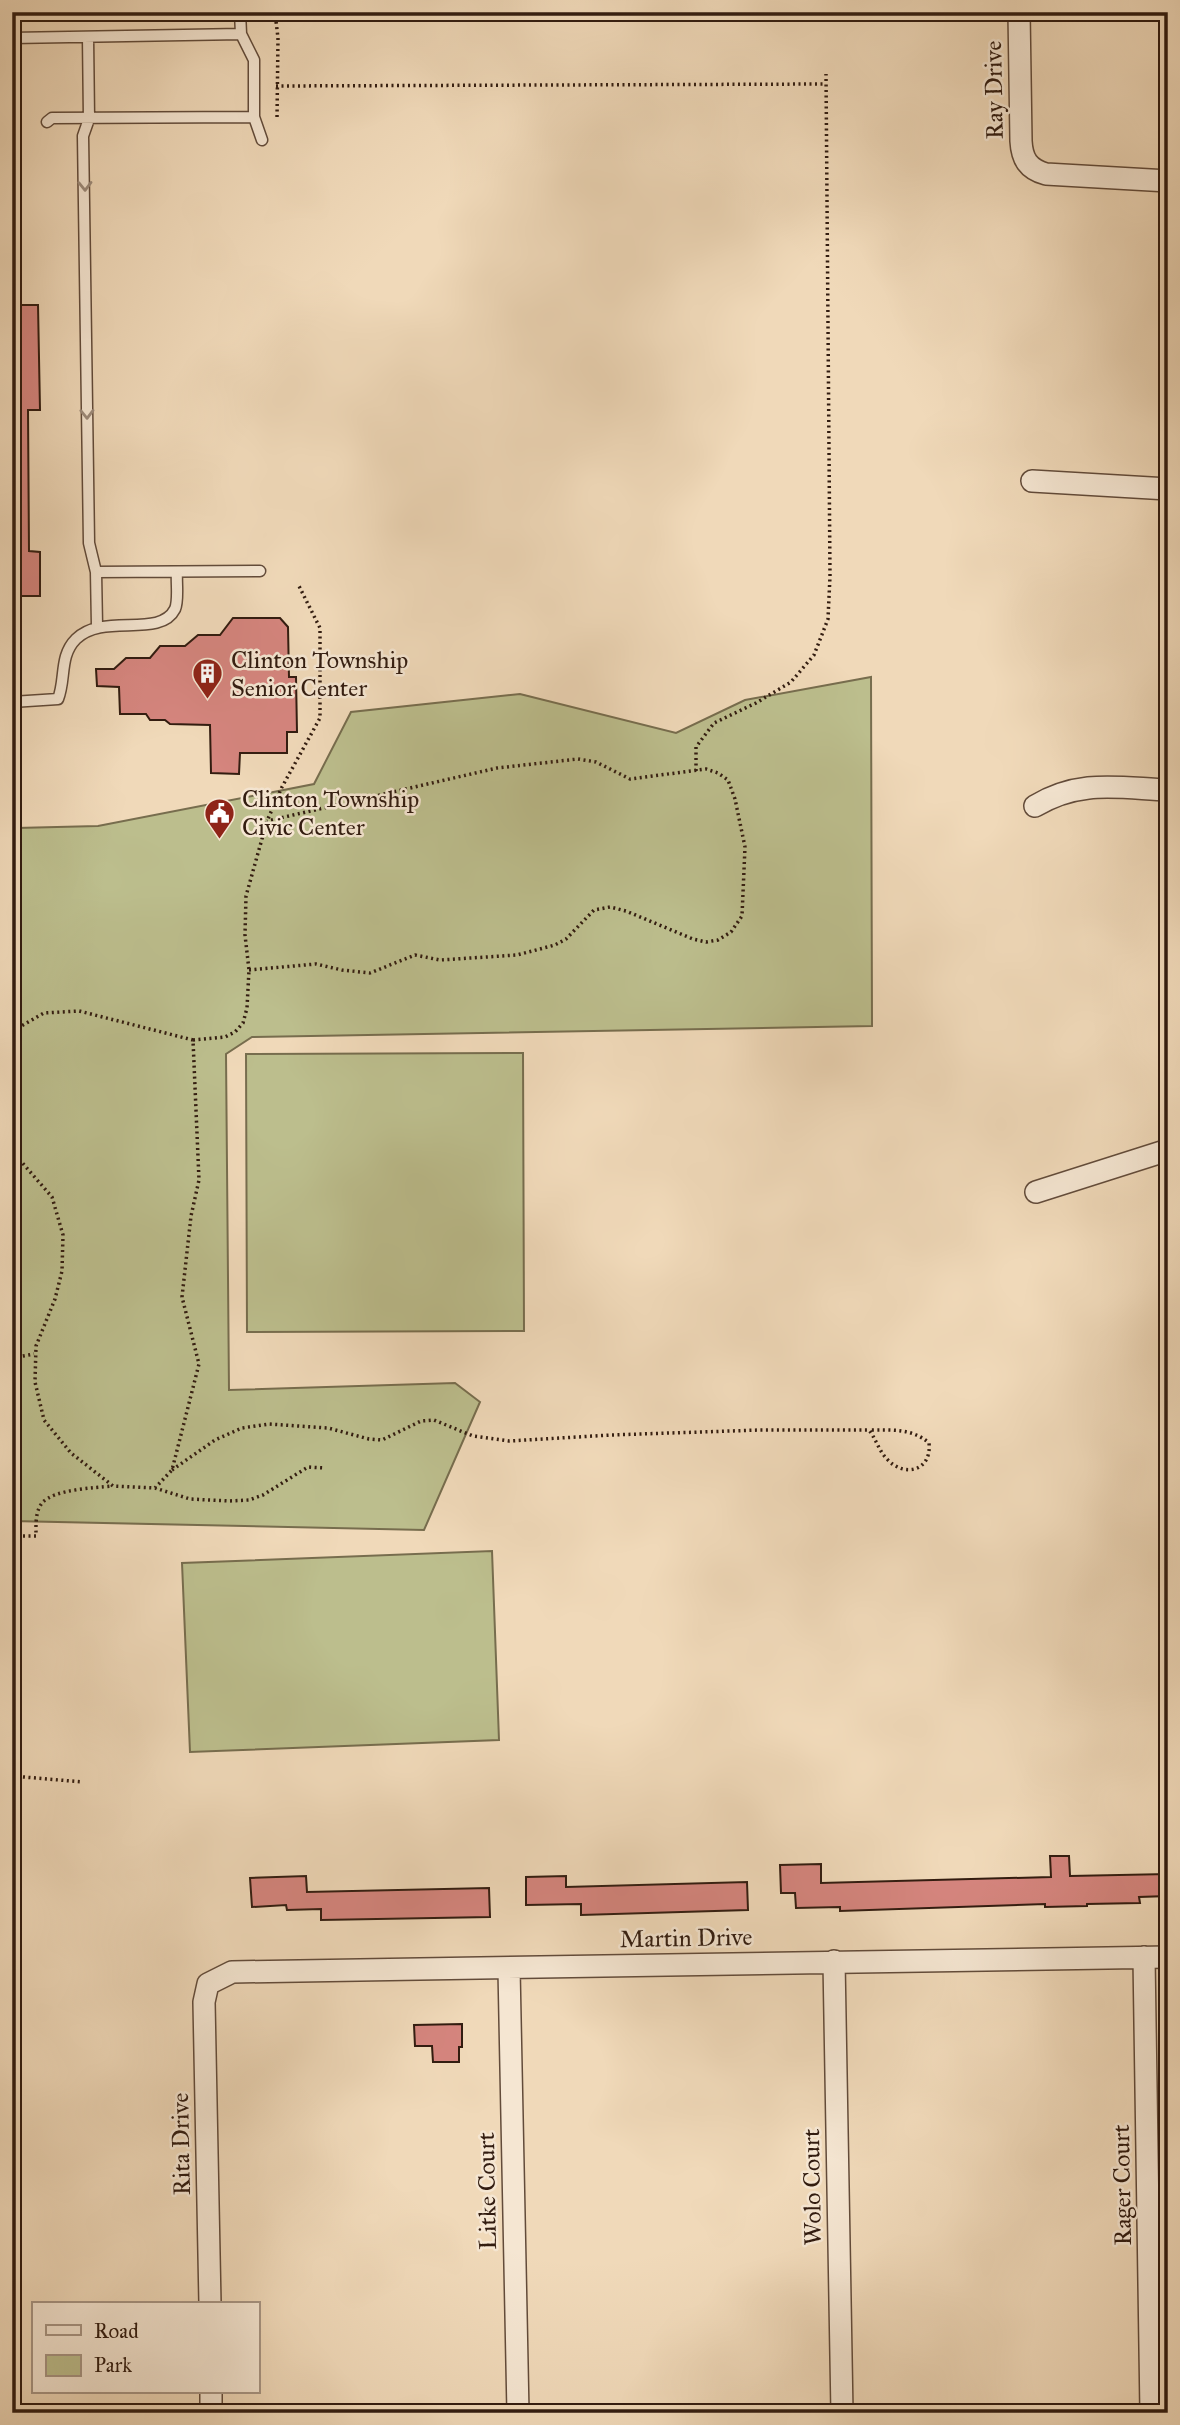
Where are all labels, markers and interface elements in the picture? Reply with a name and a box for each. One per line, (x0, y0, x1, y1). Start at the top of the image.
street label: Ray Drive (978, 40, 1010, 140)
one-way arrow (77, 181, 92, 192)
one-way arrow (79, 409, 95, 420)
place label: Clinton Township Senior Center (231, 645, 408, 703)
building icon: Clinton Township Senior Center (191, 657, 225, 701)
place label: Clinton Township Civic Center (242, 784, 419, 842)
public building icon: Clinton Township Civic Center (202, 796, 236, 840)
street label: Martin Drive (619, 1922, 753, 1954)
street label: Rita Drive (165, 2092, 197, 2196)
street label: Rager Court (1106, 2124, 1138, 2246)
street label: Wolo Court (796, 2128, 828, 2246)
street label: Litke Court (471, 2131, 503, 2250)
legend (32, 2302, 259, 2394)
text: Road (94, 2318, 139, 2344)
text: Park (94, 2352, 132, 2378)

